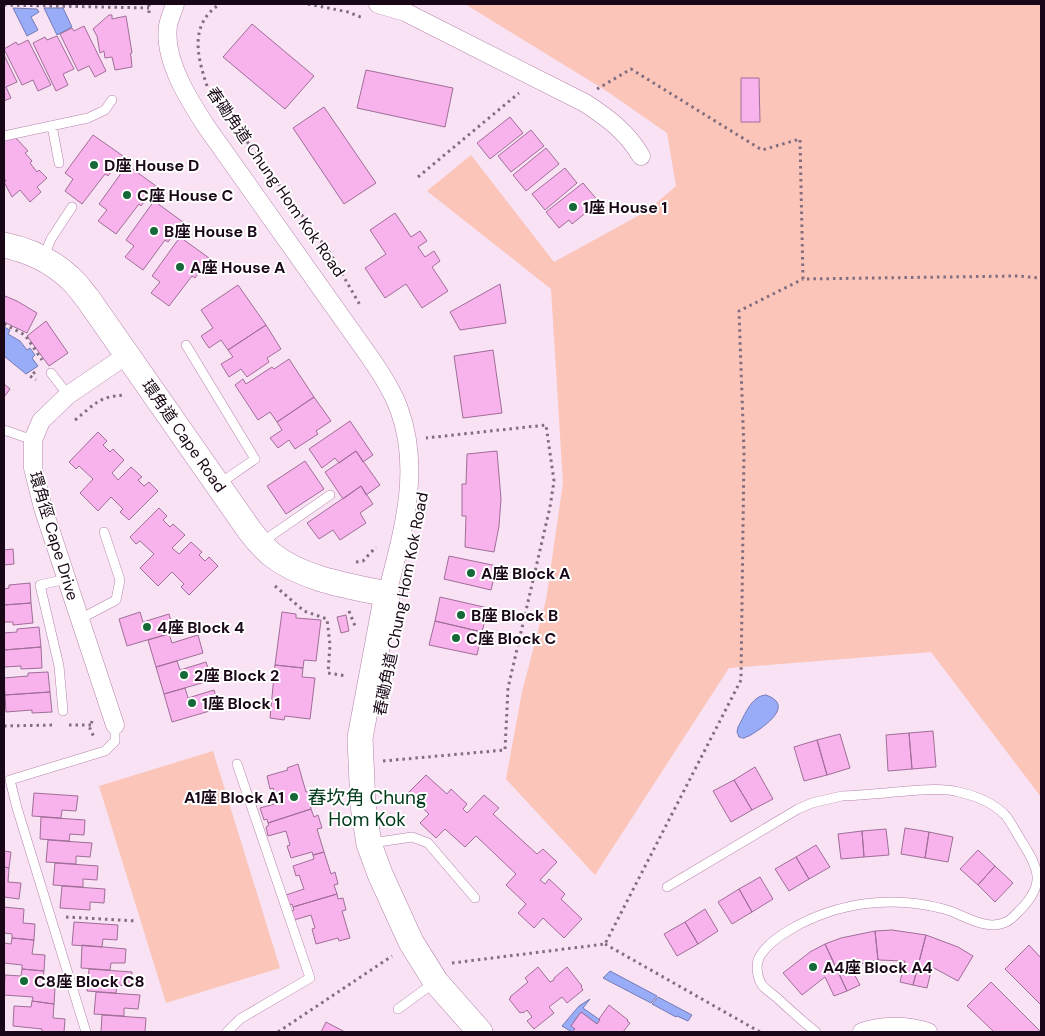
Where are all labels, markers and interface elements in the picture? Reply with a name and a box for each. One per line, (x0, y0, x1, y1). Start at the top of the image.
street label: 舂磡角道 Chung Hom Kok Road (202, 83, 350, 281)
place label: D座 House D (104, 155, 199, 176)
marker: D座 House D (88, 159, 100, 171)
place label: C座 House C (137, 185, 234, 206)
marker: C座 House C (121, 189, 133, 201)
place label: 1座 House 1 (583, 197, 667, 218)
marker: 1座 House 1 (567, 201, 579, 213)
place label: B座 House B (164, 221, 257, 242)
marker: B座 House B (148, 225, 160, 237)
place label: A座 House A (190, 257, 285, 278)
marker: A座 House A (174, 261, 186, 273)
street label: 環角道 Cape Road (137, 375, 231, 497)
street label: 環角徑 Cape Drive (24, 469, 84, 603)
street label: 舂磡角道 Chung Hom Kok Road (369, 490, 433, 718)
place label: A座 Block A (481, 563, 570, 584)
marker: A座 Block A (465, 567, 477, 579)
place label: B座 Block B (471, 605, 558, 626)
marker: B座 Block B (455, 609, 467, 621)
place label: 4座 Block 4 (157, 617, 245, 638)
marker: 4座 Block 4 (141, 621, 153, 633)
place label: C座 Block C (466, 628, 557, 649)
marker: C座 Block C (450, 632, 462, 644)
place label: 2座 Block 2 (194, 665, 279, 686)
marker: 2座 Block 2 (178, 669, 190, 681)
place label: 1座 Block 1 (202, 693, 280, 714)
marker: 1座 Block 1 (186, 697, 198, 709)
district label: 舂坎角 Chung Hom Kok (308, 785, 427, 832)
place label: A1座 Block A1 (184, 787, 284, 808)
marker: A1座 Block A1 (288, 791, 300, 803)
place label: A4座 Block A4 (823, 957, 933, 978)
marker: A4座 Block A4 (807, 961, 819, 973)
place label: C8座 Block C8 (34, 971, 145, 992)
marker: C8座 Block C8 (18, 975, 30, 987)

